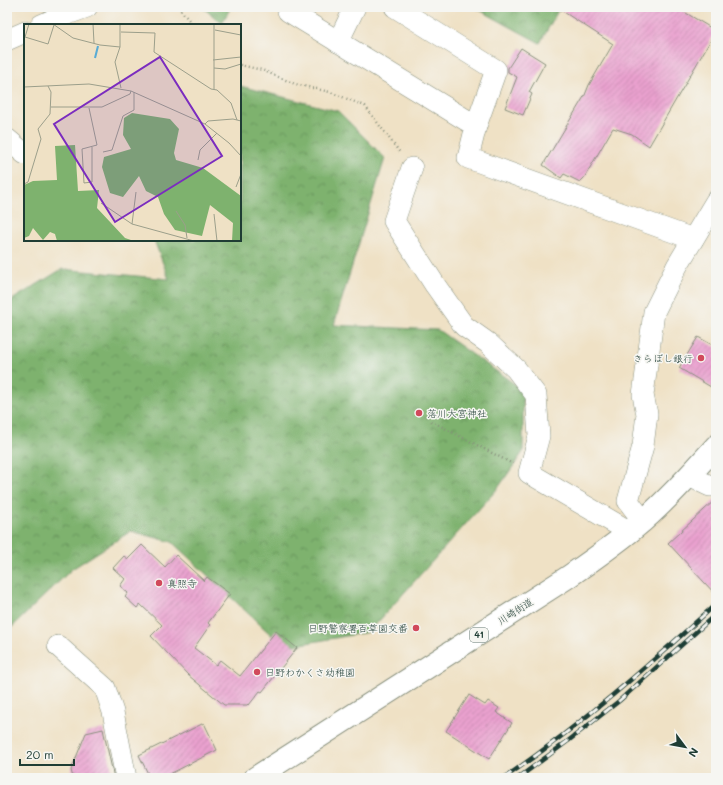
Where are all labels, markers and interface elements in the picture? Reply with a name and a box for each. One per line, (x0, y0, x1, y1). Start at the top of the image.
inset map (24, 24, 241, 241)
place label: きらぼし銀行 (633, 351, 693, 365)
marker: きらぼし銀行 (696, 353, 706, 363)
place label: 落川大宮神社 (427, 406, 487, 420)
marker: 落川大宮神社 (414, 408, 424, 418)
place label: 真照寺 (167, 576, 197, 590)
marker: 真照寺 (154, 578, 164, 588)
street label: 川崎街道 (494, 594, 536, 628)
place label: 日野警察署百草園交番 (308, 621, 408, 635)
marker: 日野警察署百草園交番 (411, 623, 421, 633)
road number: 41 (470, 628, 488, 642)
place label: 日野わかくさ幼稚園 (265, 665, 355, 679)
marker: 日野わかくさ幼稚園 (252, 667, 262, 677)
north arrow (665, 727, 705, 767)
scale bar (20, 741, 74, 767)
text: N (685, 745, 702, 760)
text: 20 m (26, 746, 54, 762)

